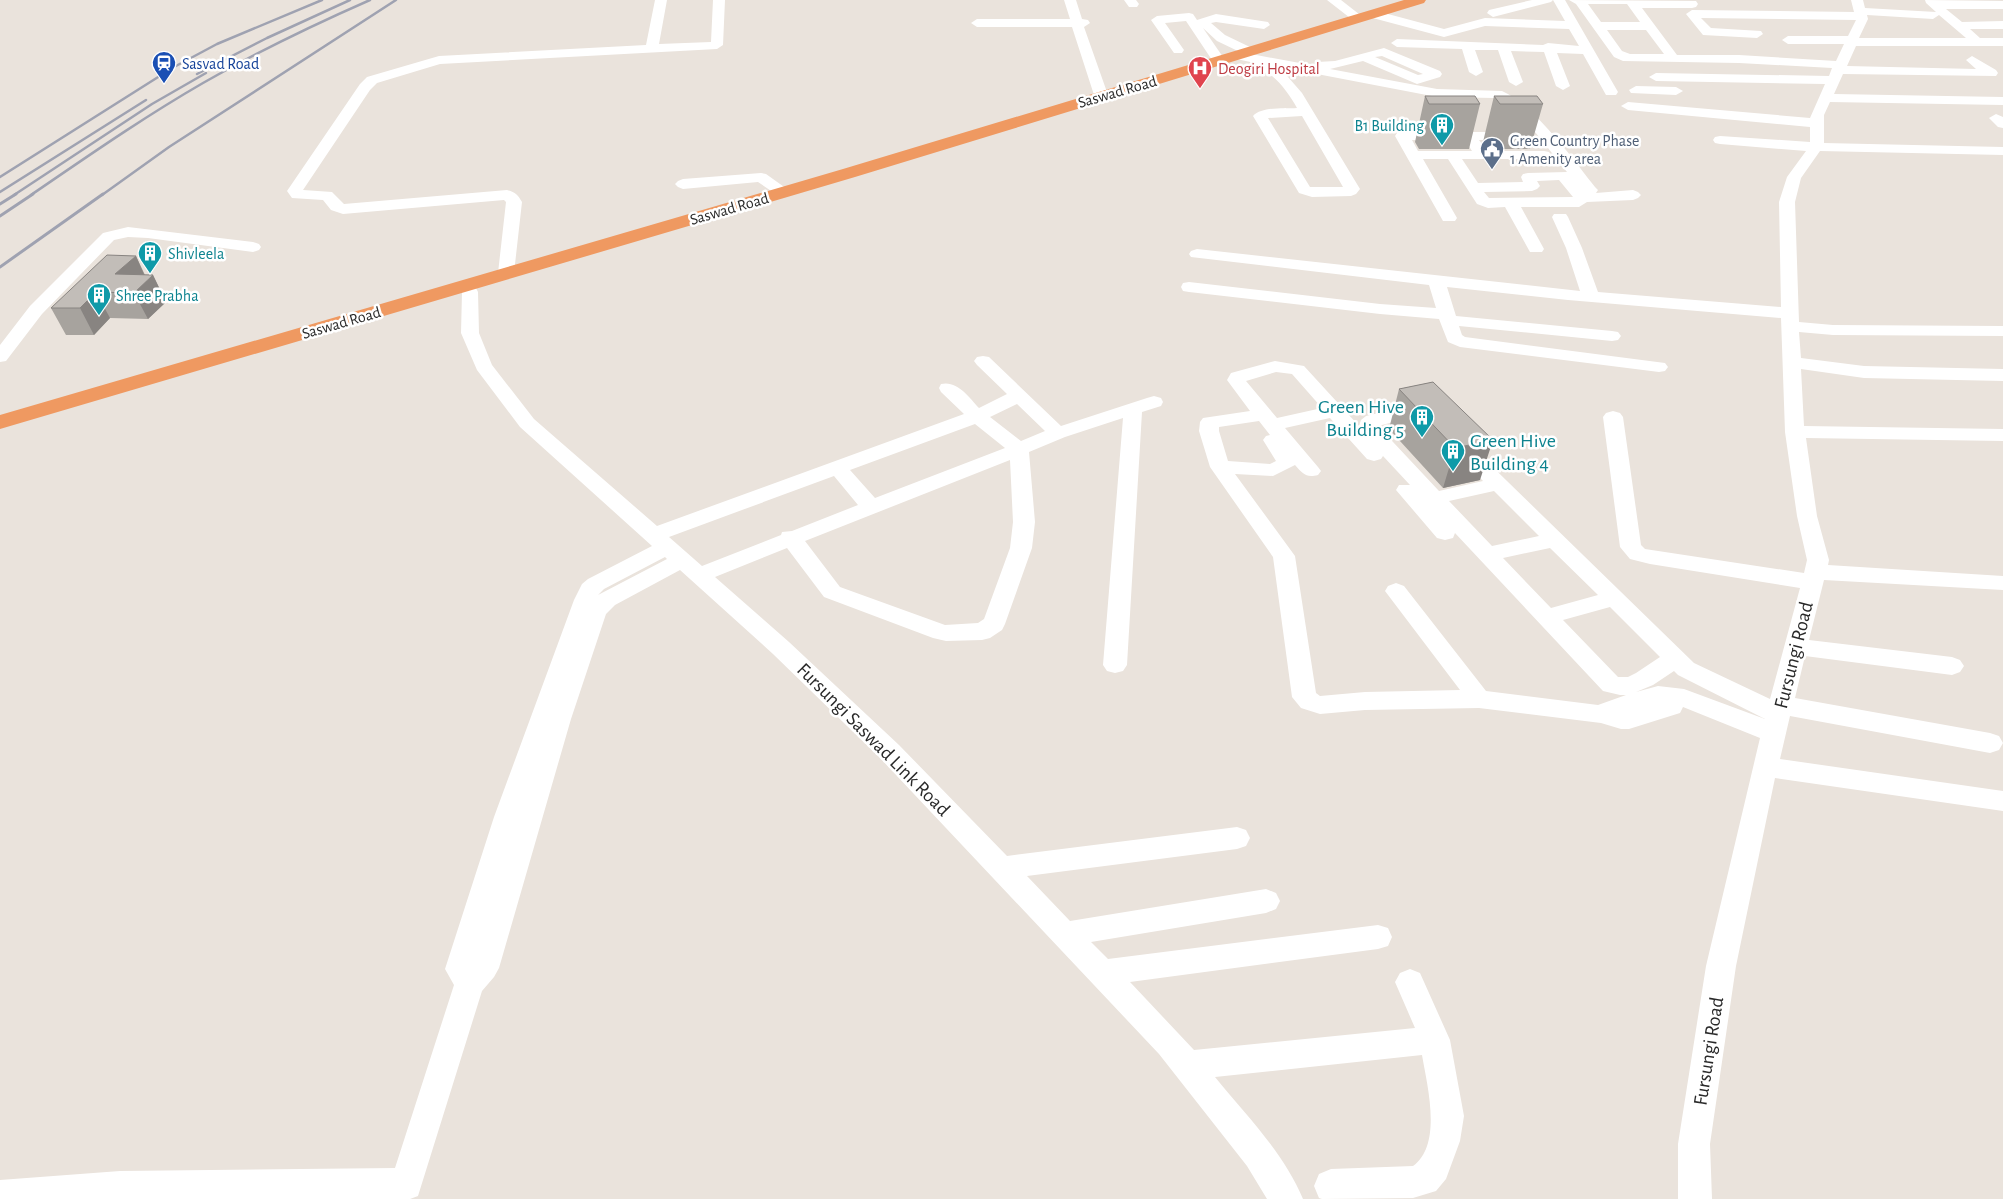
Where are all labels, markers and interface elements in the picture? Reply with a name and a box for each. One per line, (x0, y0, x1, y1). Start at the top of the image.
station icon: Sasvad Road (151, 50, 177, 84)
hospital icon: Deogiri Hospital (1187, 55, 1213, 89)
place label: Sasvad Road (182, 56, 259, 72)
place label: Deogiri Hospital (1218, 61, 1320, 77)
street label: Saswad Road (1076, 73, 1159, 111)
building icon: B1 Building (1429, 112, 1455, 146)
place label: B1 Building (1354, 118, 1424, 134)
place label: Green Country Phase 1 Amenity area (1510, 133, 1639, 168)
public building icon: Green Country Phase 1 Amenity area (1479, 136, 1505, 170)
street label: Saswad Road (688, 190, 771, 228)
building icon: Shivleela (137, 240, 163, 274)
place label: Shivleela (168, 246, 224, 262)
building icon: Shree Prabha (86, 282, 112, 316)
place label: Shree Prabha (116, 288, 199, 304)
street label: Saswad Road (300, 304, 383, 342)
place label: Green Hive Building 5 (1318, 397, 1404, 440)
building icon: Green Hive Building 5 (1409, 404, 1435, 438)
place label: Green Hive Building 4 (1470, 431, 1556, 474)
building icon: Green Hive Building 4 (1440, 438, 1466, 472)
street label: Fursungi Road (1771, 600, 1817, 711)
street label: Fursungi Saswad Link Road (793, 659, 954, 820)
street label: Fursungi Road (1691, 995, 1727, 1107)

